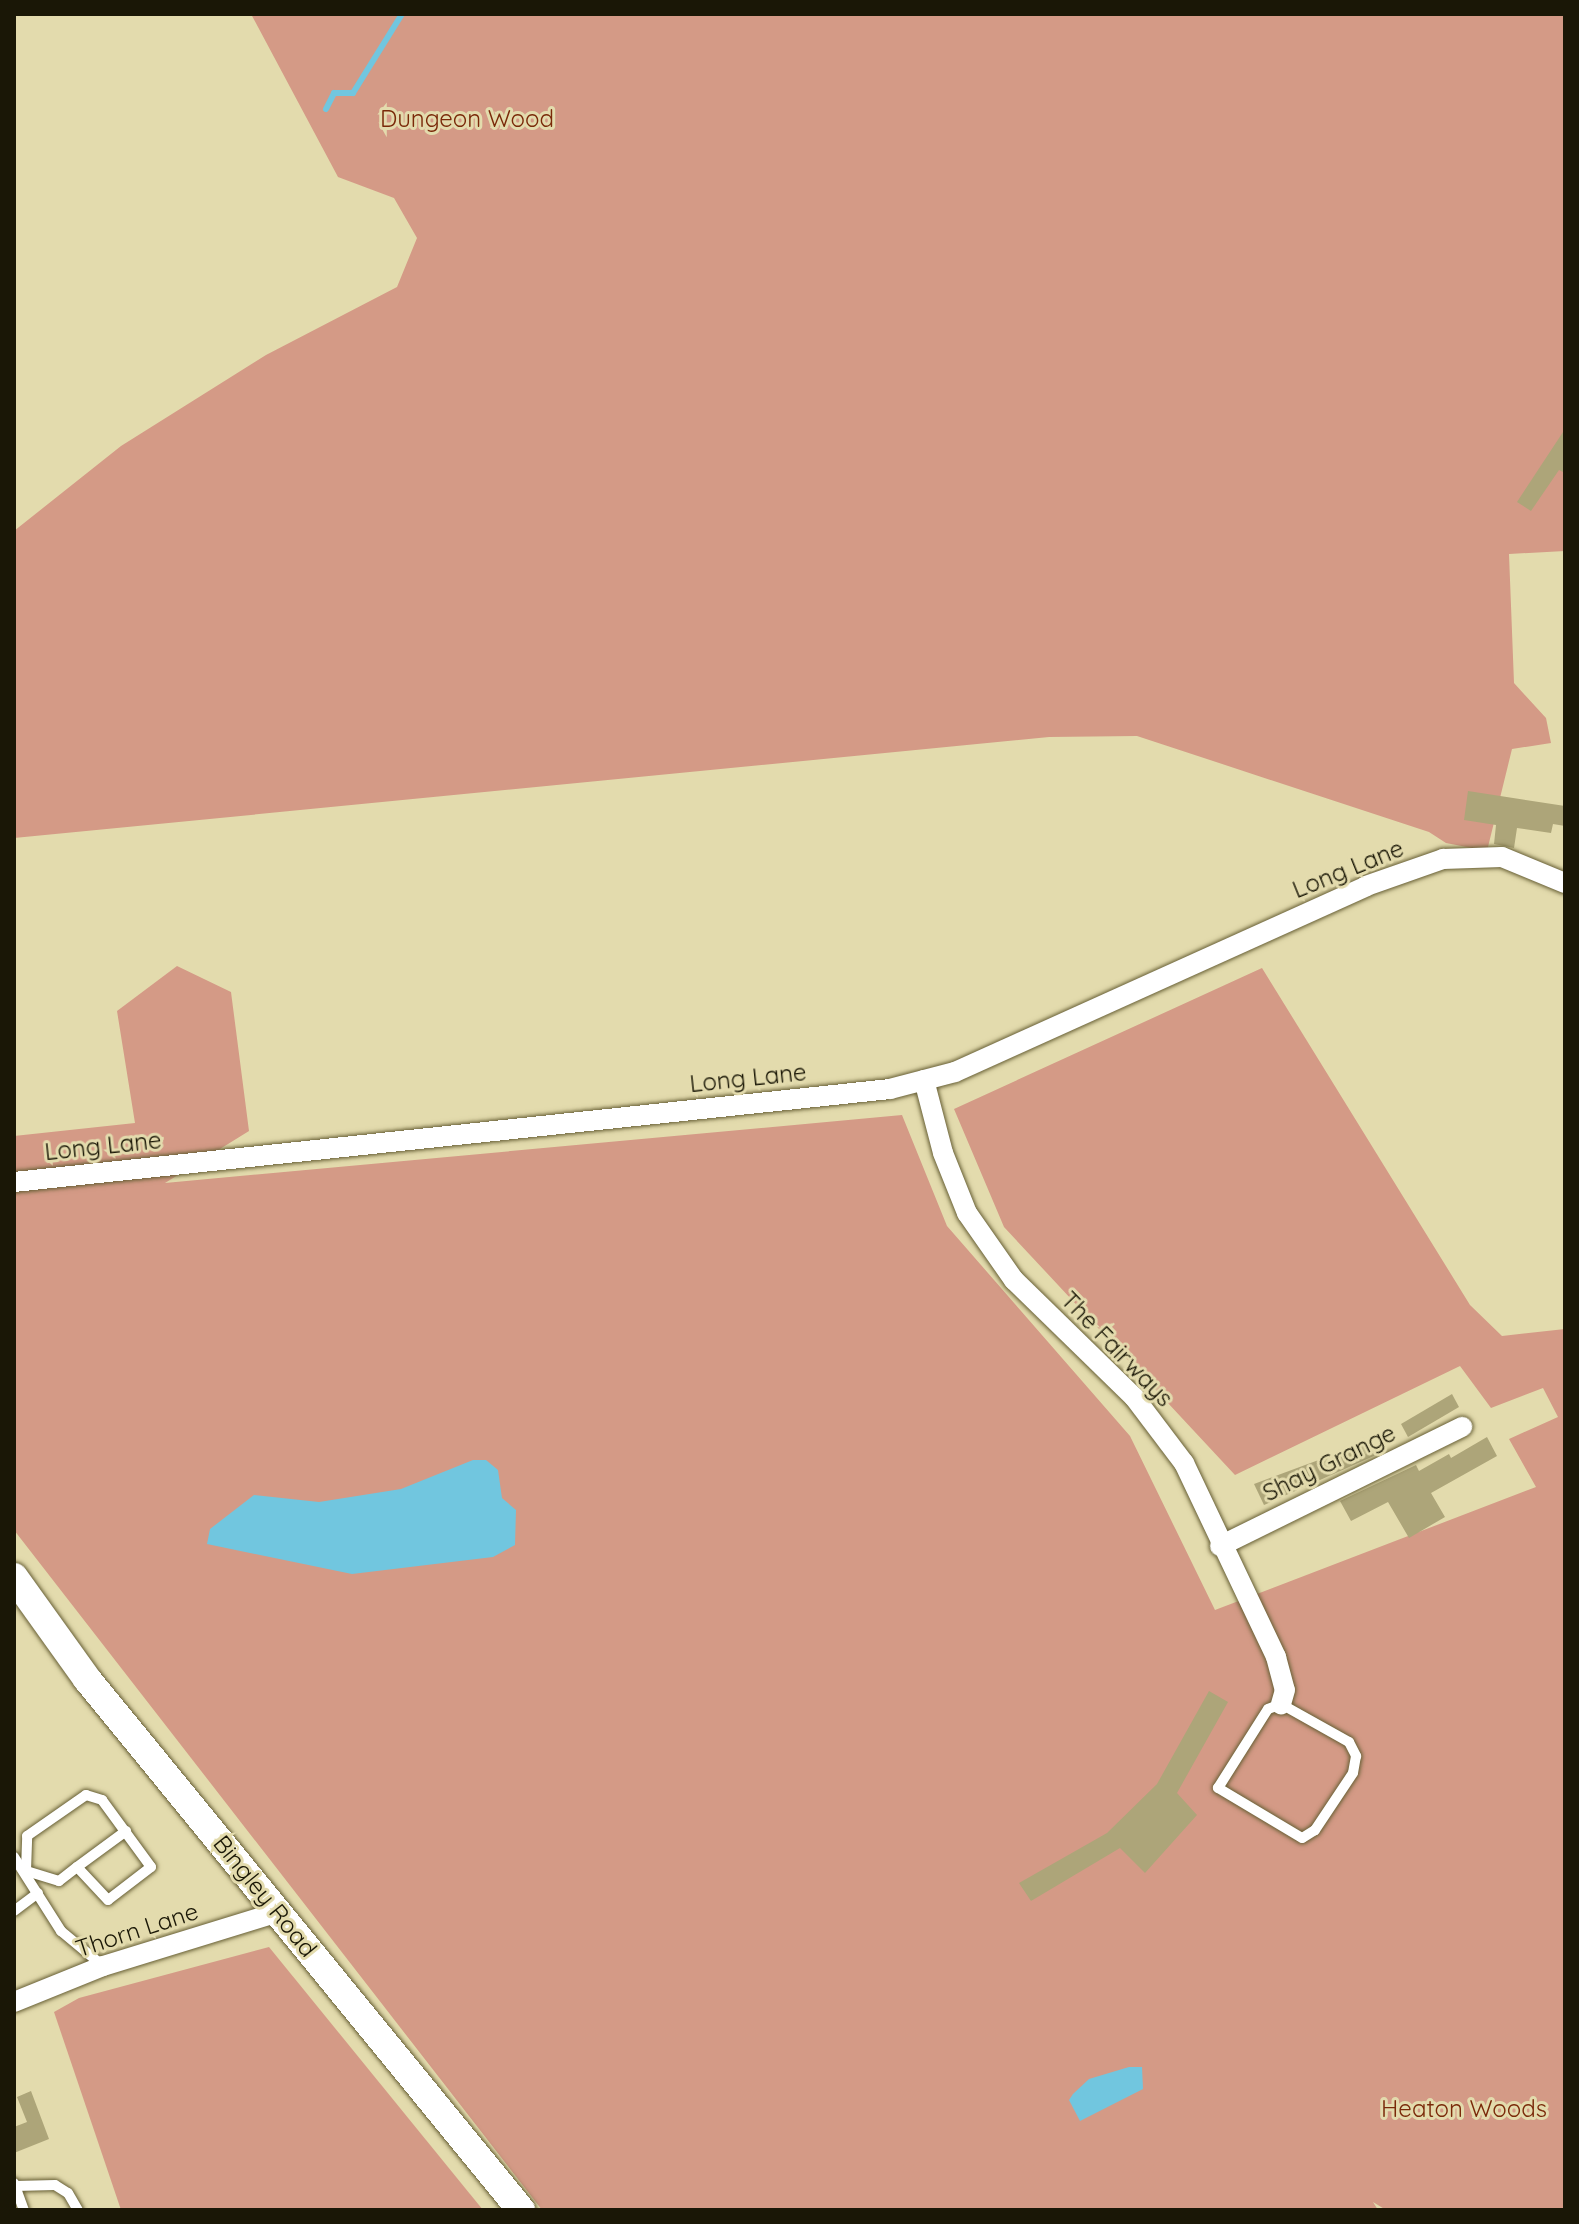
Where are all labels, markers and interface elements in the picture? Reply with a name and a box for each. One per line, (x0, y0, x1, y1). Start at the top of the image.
park label: Dungeon Wood (380, 105, 554, 133)
street label: Long Lane (1288, 834, 1408, 904)
street label: Long Lane (688, 1058, 808, 1098)
street label: Long Lane (43, 1126, 163, 1166)
street label: The Fairways (1055, 1285, 1179, 1413)
street label: Shay Grange (1258, 1419, 1400, 1507)
street label: Bingley Road (207, 1829, 323, 1963)
street label: Thorn Lane (72, 1897, 202, 1963)
park label: Heaton Woods (1381, 2095, 1547, 2123)

